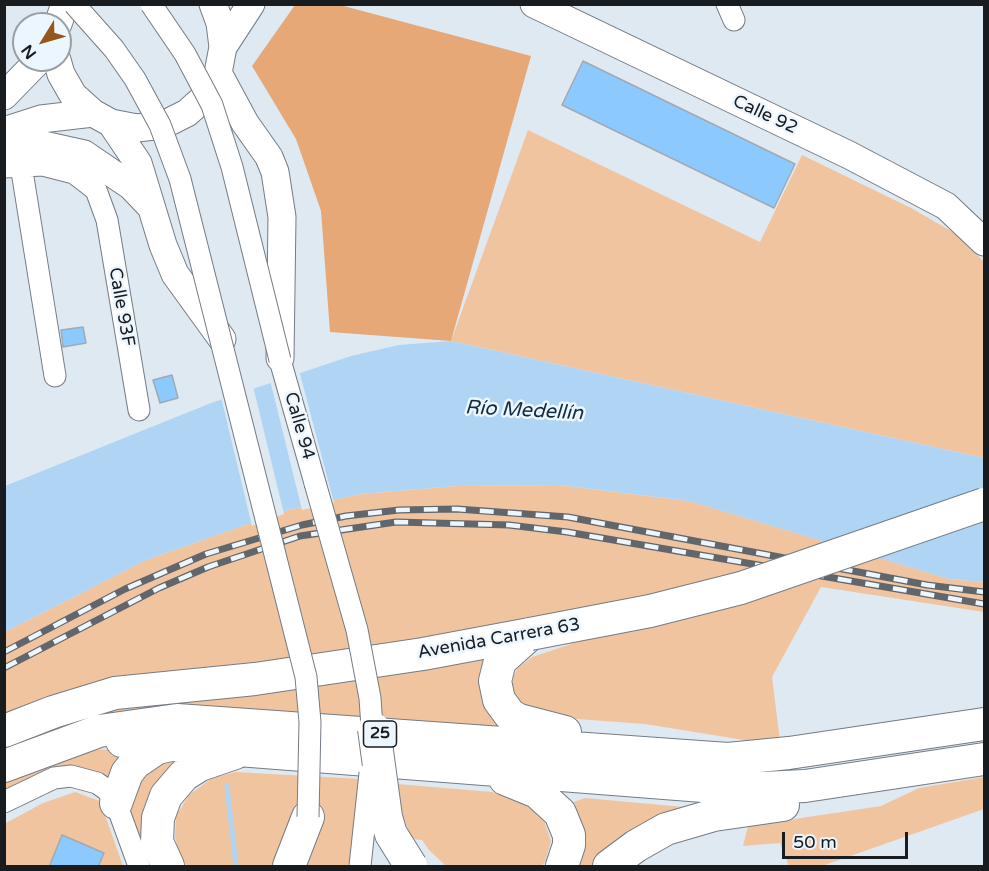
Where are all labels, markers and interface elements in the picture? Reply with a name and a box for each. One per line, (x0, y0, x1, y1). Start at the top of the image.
north arrow (12, 12, 72, 72)
text: N (17, 40, 41, 63)
street label: Calle 92 (729, 91, 801, 139)
street label: Calle 93F (103, 266, 139, 348)
street label: Calle 94 (279, 390, 319, 462)
water label: Río Medellín (464, 396, 584, 426)
street label: Avenida Carrera 63 (416, 614, 582, 664)
road number: 25 (364, 721, 397, 747)
scale bar (785, 820, 911, 858)
text: 50 m (793, 831, 837, 853)

